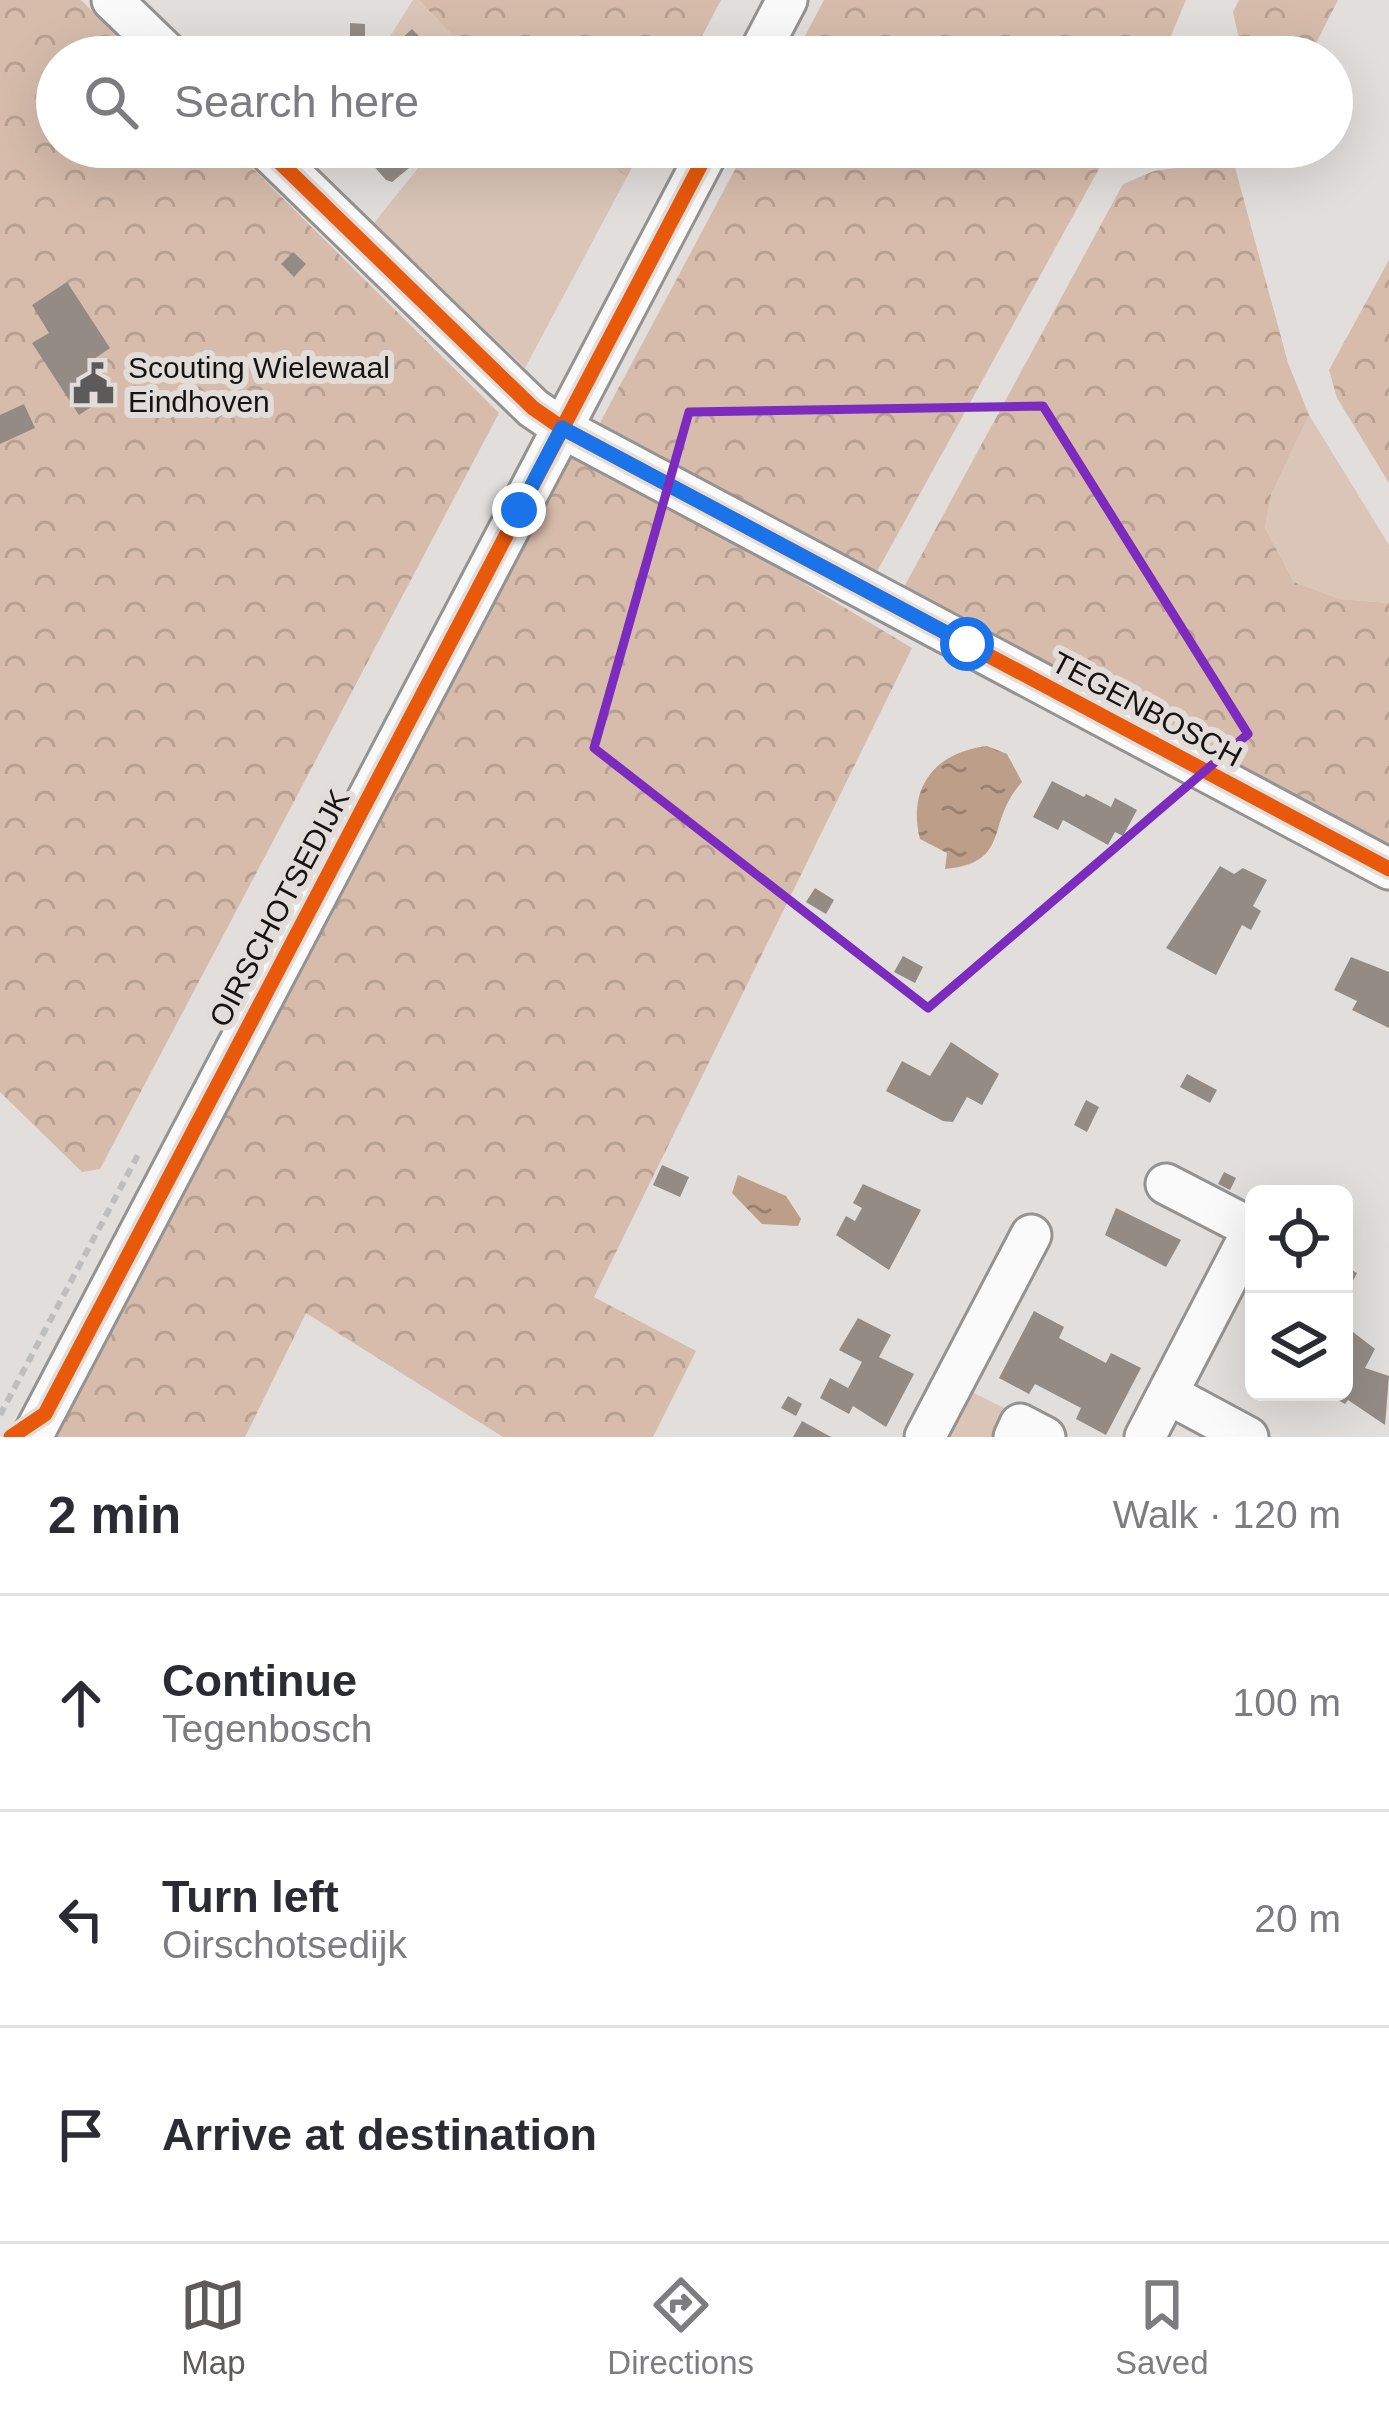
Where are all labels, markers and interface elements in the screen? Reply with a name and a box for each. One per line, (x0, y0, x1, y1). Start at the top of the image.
search box (36, 36, 1353, 168)
icon: search (78, 69, 144, 135)
text: Search here (174, 76, 419, 127)
place label: Scouting Wielewaal Eindhoven (128, 351, 390, 418)
public building icon: Scouting Wielewaal Eindhoven (71, 361, 117, 407)
route end (492, 483, 546, 537)
route start (940, 617, 994, 671)
street label: TEGENBOSCH (1047, 645, 1247, 773)
street label: OIRSCHOTSEDIJK (203, 784, 355, 1032)
map controls (1245, 1185, 1353, 1401)
button: locate (1245, 1185, 1353, 1293)
button: layers (1245, 1293, 1353, 1401)
text: 2 min (48, 1487, 181, 1544)
text: Walk · 120 m (1113, 1493, 1341, 1536)
text: Continue (162, 1655, 357, 1706)
icon: ahead (48, 1670, 114, 1736)
text: 100 m (1233, 1681, 1341, 1724)
text: Tegenbosch (162, 1707, 372, 1750)
text: Turn left (162, 1871, 339, 1922)
icon: left (48, 1886, 114, 1952)
text: 20 m (1254, 1897, 1341, 1940)
text: Oirschotsedijk (162, 1923, 407, 1966)
icon: arrive (48, 2102, 114, 2168)
text: Arrive at destination (162, 2109, 597, 2160)
tab: Map (180, 2272, 246, 2382)
tab: Directions (607, 2272, 754, 2382)
tab: Saved (1115, 2272, 1209, 2382)

